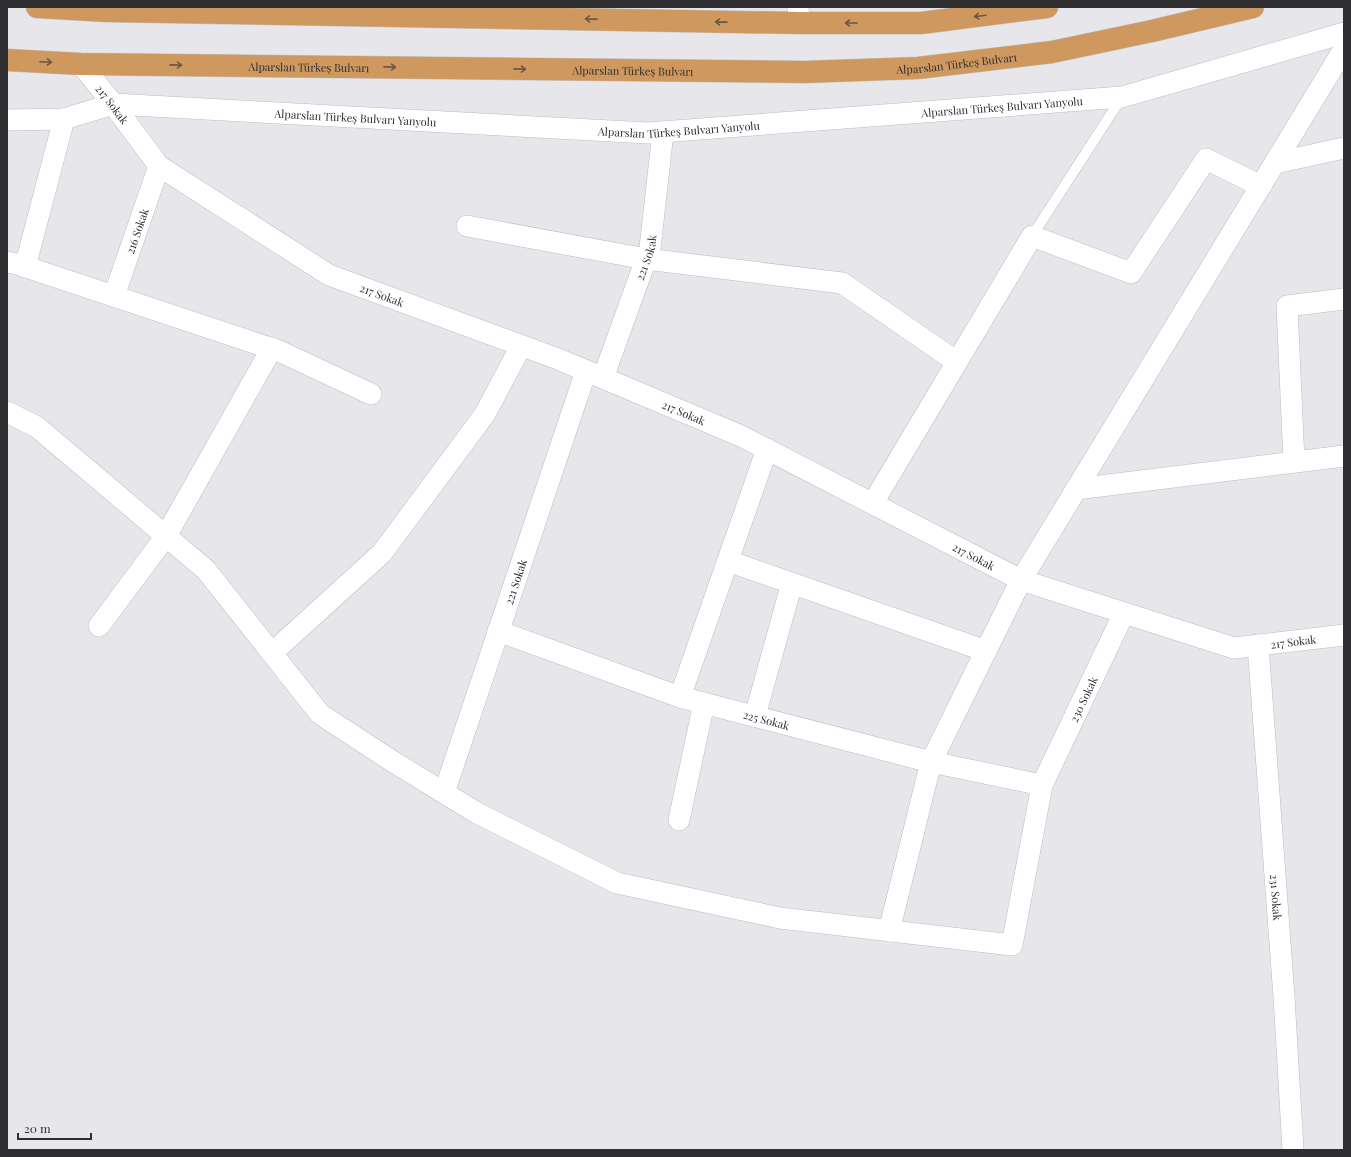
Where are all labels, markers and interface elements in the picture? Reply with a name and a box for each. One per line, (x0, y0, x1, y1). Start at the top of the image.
one-way arrow (974, 12, 987, 20)
one-way arrow (585, 16, 598, 23)
one-way arrow (715, 18, 728, 25)
one-way arrow (845, 19, 858, 27)
street label: Alparslan Türkeş Bulvarı (895, 49, 1017, 76)
one-way arrow (39, 58, 52, 66)
street label: Alparslan Türkeş Bulvarı (247, 58, 369, 75)
one-way arrow (169, 61, 182, 69)
street label: Alparslan Türkeş Bulvarı (571, 62, 693, 78)
one-way arrow (383, 63, 396, 71)
one-way arrow (513, 65, 526, 73)
street label: 217 Sokak (93, 81, 133, 127)
street label: Alparslan Türkeş Bulvarı Yanyolu (920, 92, 1084, 120)
street label: Alparslan Türkeş Bulvarı Yanyolu (273, 105, 437, 129)
street label: Alparslan Türkeş Bulvarı Yanyolu (597, 117, 761, 141)
street label: 216 Sokak (122, 206, 151, 256)
street label: 221 Sokak (632, 234, 659, 282)
street label: 217 Sokak (358, 280, 406, 309)
street label: 217 Sokak (660, 396, 708, 428)
street label: 217 Sokak (950, 539, 998, 573)
street label: 221 Sokak (501, 557, 530, 606)
street label: 217 Sokak (1270, 631, 1317, 651)
street label: 230 Sokak (1066, 674, 1100, 724)
street label: 225 Sokak (742, 706, 791, 733)
street label: 231 Sokak (1267, 874, 1286, 921)
scale bar (18, 1115, 91, 1141)
text: 20 m (24, 1120, 51, 1136)

